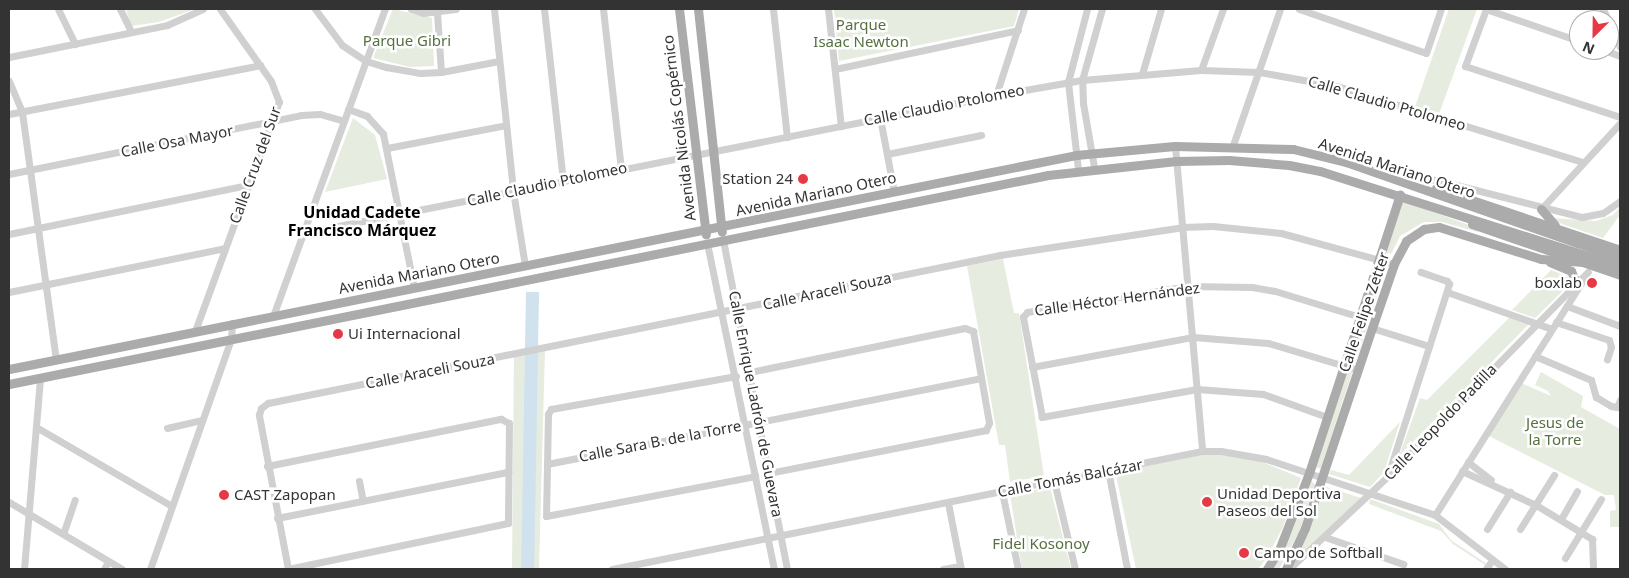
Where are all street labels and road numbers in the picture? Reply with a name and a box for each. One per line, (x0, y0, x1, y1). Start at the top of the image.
street label: Avenida Nicolás Copérnico (659, 34, 699, 222)
street label: Calle Claudio Ptolomeo (1306, 72, 1468, 134)
street label: Calle Claudio Ptolomeo (862, 81, 1026, 129)
street label: Calle Cruz del Sur (226, 104, 284, 226)
street label: Calle Osa Mayor (119, 121, 235, 161)
street label: Avenida Mariano Otero (1316, 134, 1478, 202)
street label: Calle Claudio Ptolomeo (465, 158, 629, 210)
street label: Avenida Mariano Otero (734, 168, 898, 220)
street label: Avenida Mariano Otero (337, 249, 501, 297)
street label: Calle Felipe Zetter (1335, 249, 1393, 375)
street label: Calle Araceli Souza (761, 269, 893, 313)
street label: Calle Héctor Hernández (1033, 278, 1201, 320)
street label: Calle Enrique Ladrón de Guevara (725, 289, 787, 519)
street label: Calle Araceli Souza (364, 350, 496, 392)
street label: Calle Leopoldo Padilla (1380, 360, 1500, 484)
street label: Calle Sara B. de la Torre (577, 416, 743, 466)
street label: Calle Tomás Balcázar (996, 455, 1144, 501)

